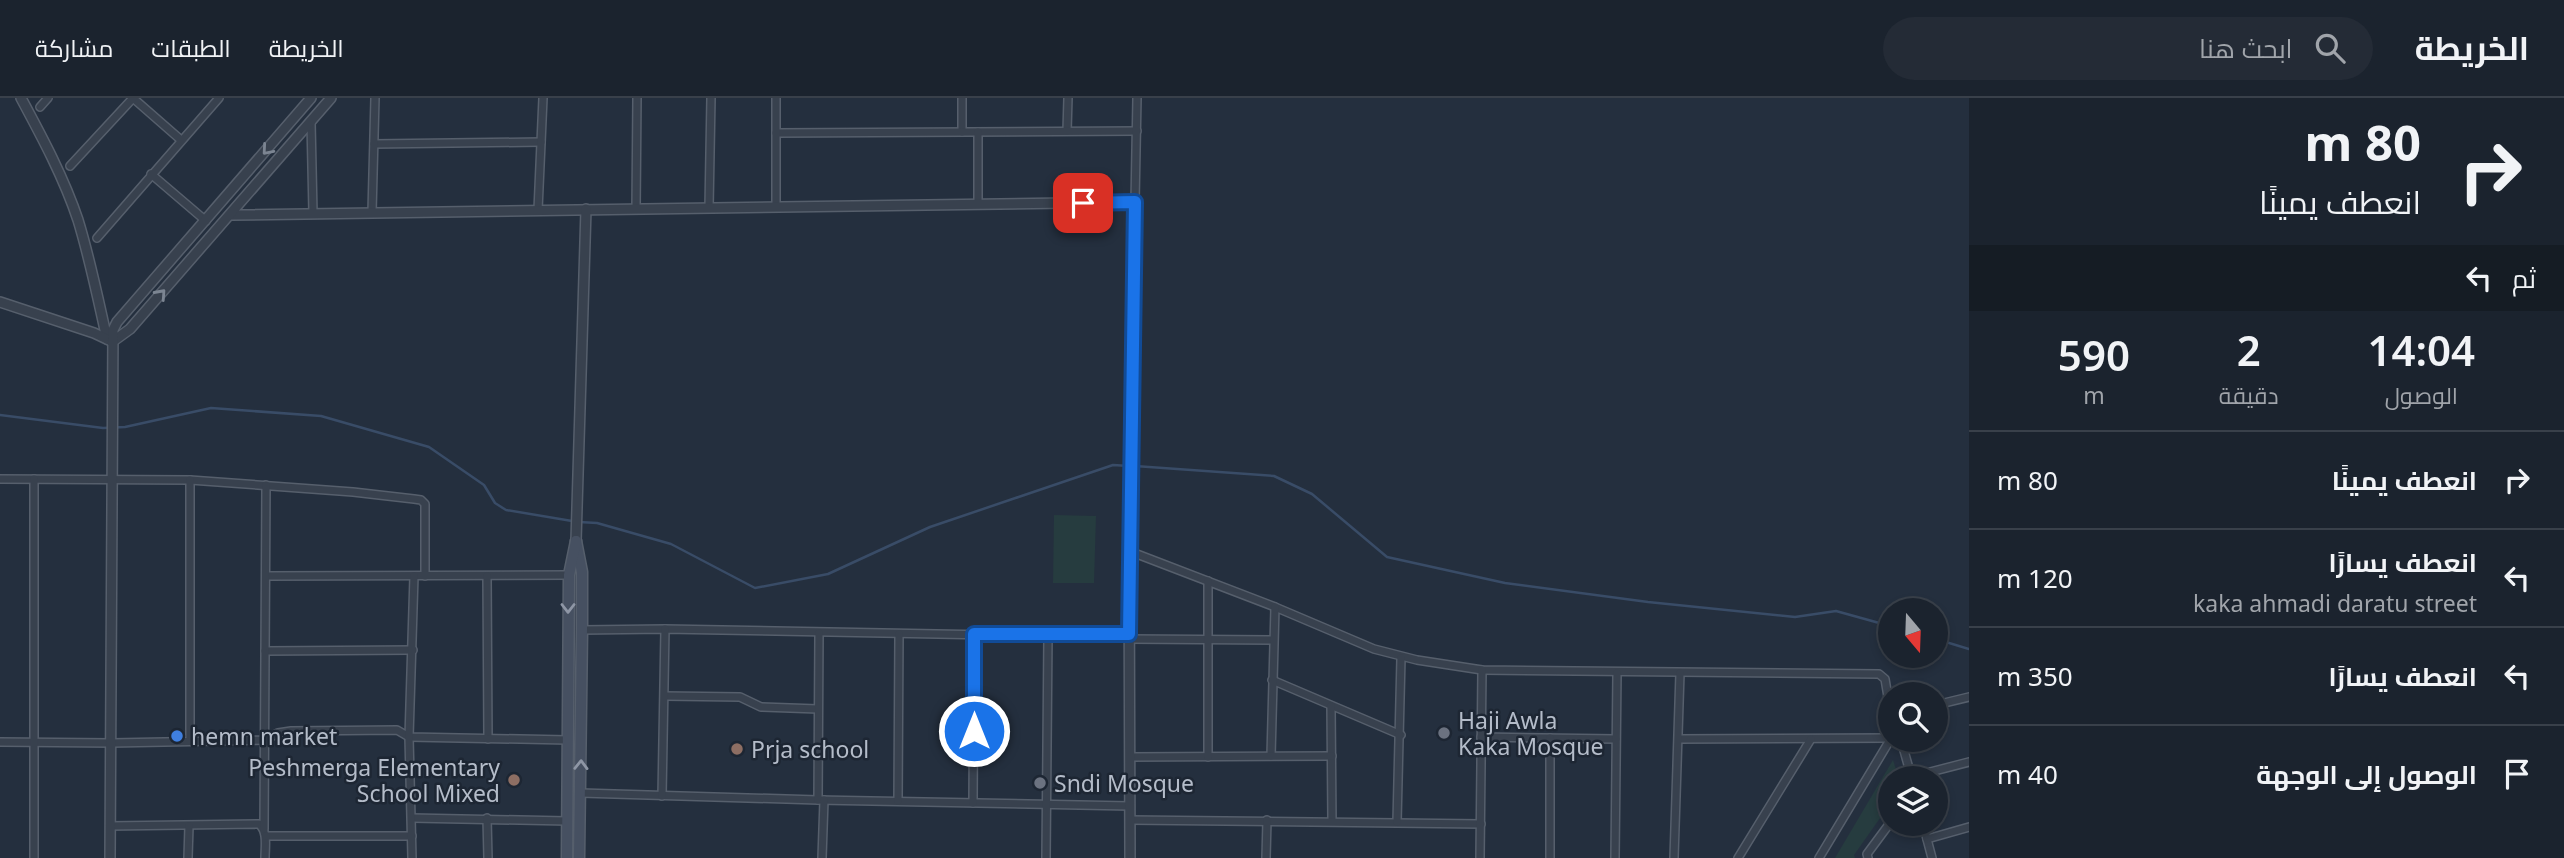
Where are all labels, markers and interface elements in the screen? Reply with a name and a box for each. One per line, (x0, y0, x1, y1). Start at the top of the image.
search box (1883, 17, 2373, 80)
text: الخريطة (2415, 25, 2529, 70)
icon: search (2311, 29, 2349, 67)
text: ابحث هنا (2199, 30, 2293, 66)
text: مشاركة (35, 31, 113, 64)
text: الطبقات (151, 31, 231, 64)
text: الخريطة (269, 31, 344, 64)
text: 80 m (2304, 109, 2421, 175)
icon: right (2445, 126, 2536, 217)
one-way arrow (263, 141, 275, 154)
pin (1053, 173, 1113, 233)
text: انعطف يمينًا (2259, 180, 2421, 223)
icon: arrive (1064, 184, 1102, 222)
icon: left (2460, 259, 2498, 297)
text: ثم (2512, 260, 2536, 296)
one-way arrow (152, 290, 165, 303)
text: 2 (2237, 321, 2261, 378)
text: 14:04 (2367, 321, 2475, 378)
text: 590 (2058, 326, 2130, 383)
text: m (2083, 379, 2105, 411)
text: دقيقة (2219, 379, 2279, 411)
text: الوصول (2385, 379, 2458, 411)
icon: right (2498, 461, 2536, 499)
text: 80 m (1997, 462, 2058, 498)
text: انعطف يمينًا (2332, 462, 2477, 498)
text: انعطف يسارًا (2328, 544, 2477, 580)
icon: left (2498, 559, 2536, 597)
text: 120 m (1997, 560, 2073, 596)
text: kaka ahmadi daratu street (2193, 587, 2477, 619)
north arrow (1878, 598, 1948, 668)
map controls (1878, 598, 1948, 836)
one-way arrow (560, 603, 576, 614)
icon: left (2498, 657, 2536, 695)
text: 350 m (1997, 658, 2073, 694)
text: انعطف يسارًا (2328, 658, 2477, 694)
button: search (1878, 682, 1948, 752)
position arrow (937, 694, 1011, 768)
place label: Haji Awla Kaka Mosque (1458, 704, 1603, 762)
place label: hemn market (191, 720, 337, 752)
marker: Haji Awla Kaka Mosque (1436, 725, 1452, 741)
marker: hemn market (169, 728, 185, 744)
place label: Prja school (751, 733, 869, 765)
marker: Prja school (729, 741, 745, 757)
place label: Peshmerga Elementary School Mixed (248, 751, 500, 809)
icon: arrive (2498, 755, 2536, 793)
text: 40 m (1997, 756, 2058, 792)
text: الوصول إلى الوجهة (2256, 756, 2477, 792)
one-way arrow (573, 760, 589, 770)
button: layers (1878, 766, 1948, 836)
place label: Sndi Mosque (1054, 767, 1194, 799)
marker: Peshmerga Elementary School Mixed (506, 772, 522, 788)
marker: Sndi Mosque (1032, 775, 1048, 791)

